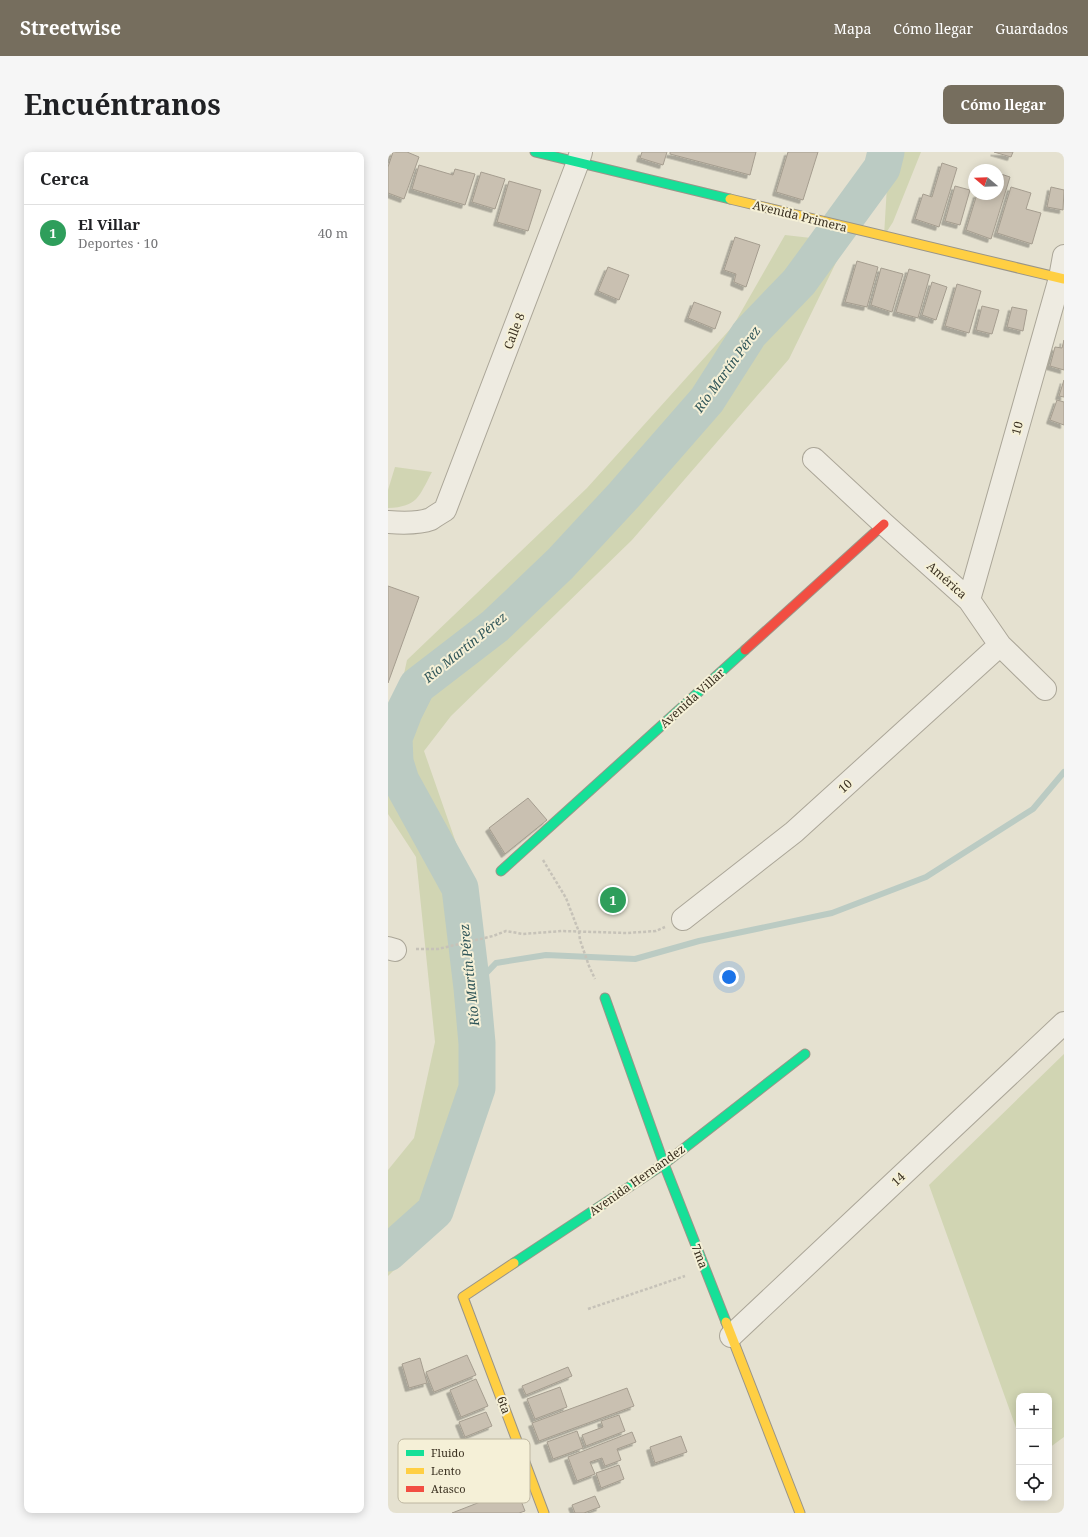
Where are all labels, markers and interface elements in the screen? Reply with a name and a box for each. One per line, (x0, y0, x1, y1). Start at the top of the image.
text: Streetwise (20, 15, 121, 41)
text: Mapa (834, 19, 871, 38)
text: Cómo llegar (893, 19, 973, 38)
text: Guardados (995, 19, 1068, 38)
text: Encuéntranos (24, 85, 221, 123)
button: Cómo llegar (943, 85, 1064, 124)
north arrow (968, 164, 1004, 200)
text: Cerca (40, 167, 89, 190)
street label: Avenida Primera (751, 196, 849, 236)
text: El Villar (78, 214, 140, 234)
text: 1 (49, 224, 57, 242)
text: 40 m (318, 224, 348, 242)
text: Deportes · 10 (78, 234, 158, 252)
street label: Calle 8 (499, 310, 529, 352)
water label: Río Martín Pérez (689, 322, 765, 417)
street label: 10 (1007, 419, 1027, 437)
street label: América (923, 557, 971, 603)
water label: Río Martín Pérez (419, 608, 511, 687)
street label: Avenida Villar (656, 664, 728, 732)
street label: 10 (834, 775, 856, 797)
pin: 1 (600, 885, 626, 915)
water label: Río Martín Pérez (455, 923, 483, 1028)
your location (719, 967, 739, 987)
street label: Avenida Hernandez (586, 1140, 688, 1220)
street label: 14 (887, 1168, 909, 1190)
street label: 7ma (688, 1241, 712, 1271)
map controls (1016, 1393, 1052, 1501)
button: + (1016, 1393, 1052, 1429)
street label: 6ta (493, 1394, 515, 1417)
button: − (1016, 1429, 1052, 1465)
legend (398, 1439, 530, 1503)
text: Fluido (431, 1445, 465, 1460)
text: Lento (431, 1463, 461, 1478)
button: locate (1016, 1465, 1052, 1501)
text: Atasco (431, 1481, 466, 1496)

